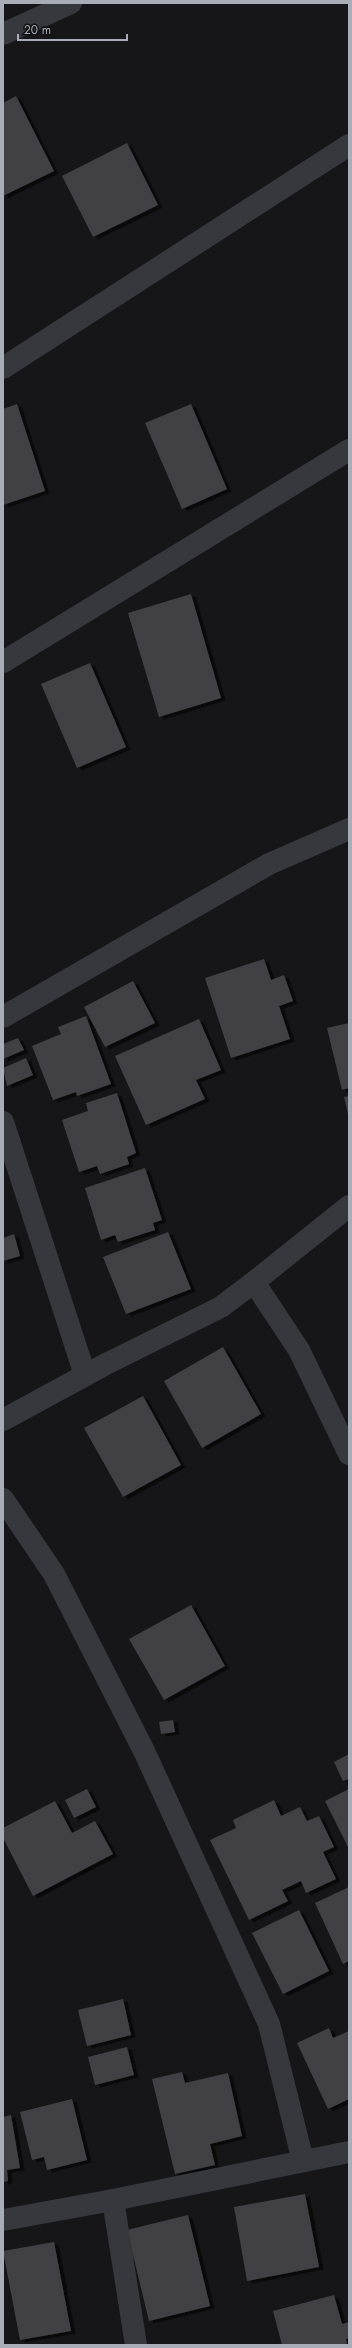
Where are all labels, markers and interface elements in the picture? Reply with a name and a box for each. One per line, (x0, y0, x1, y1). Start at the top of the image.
scale bar (18, 16, 127, 42)
text: 20 m (24, 21, 51, 39)

